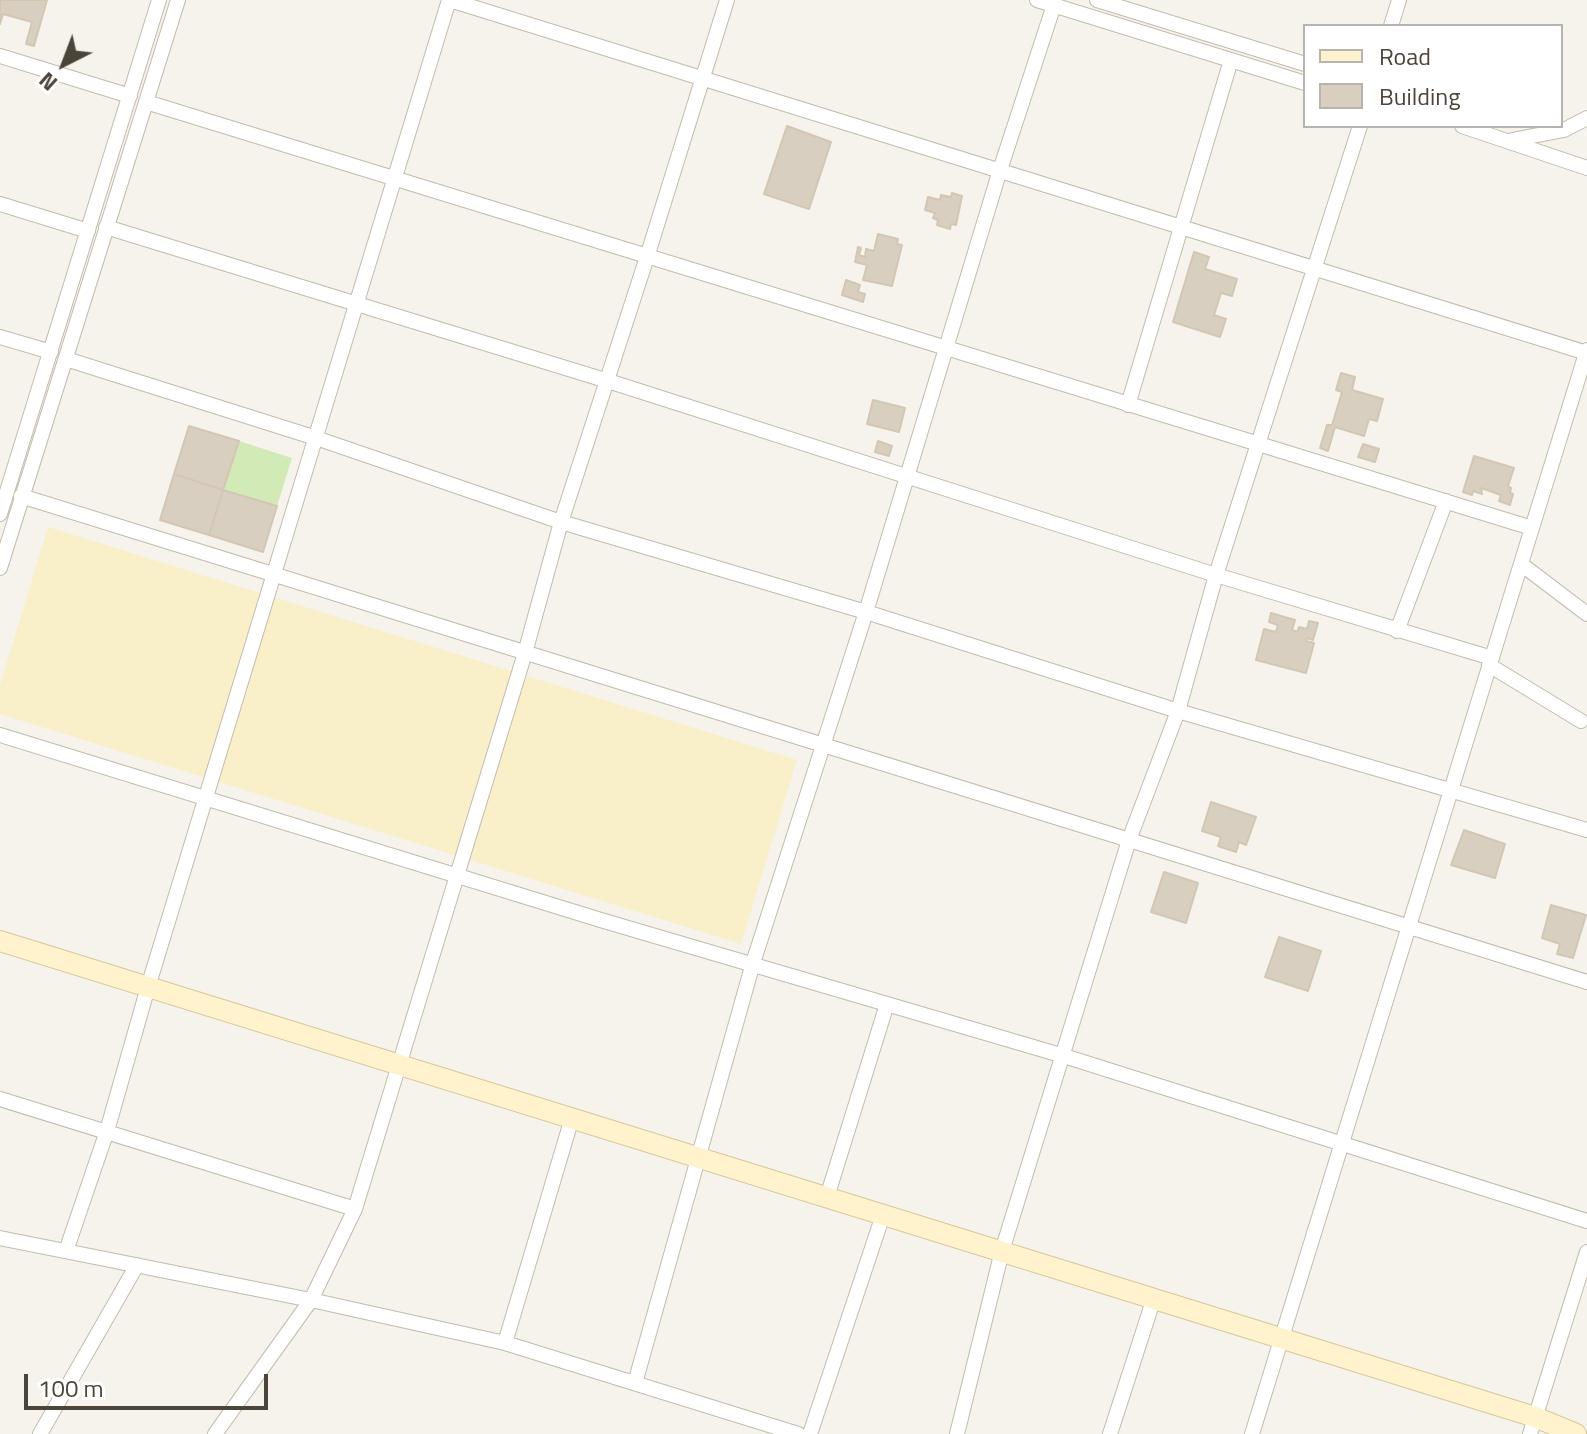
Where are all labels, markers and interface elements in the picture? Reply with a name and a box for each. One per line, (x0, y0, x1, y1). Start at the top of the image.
north arrow (24, 24, 104, 104)
legend (1303, 24, 1563, 128)
text: Road (1379, 38, 1431, 74)
text: N (31, 64, 65, 100)
text: Building (1379, 78, 1461, 114)
scale bar (28, 1358, 272, 1408)
text: 100 m (38, 1370, 104, 1406)

